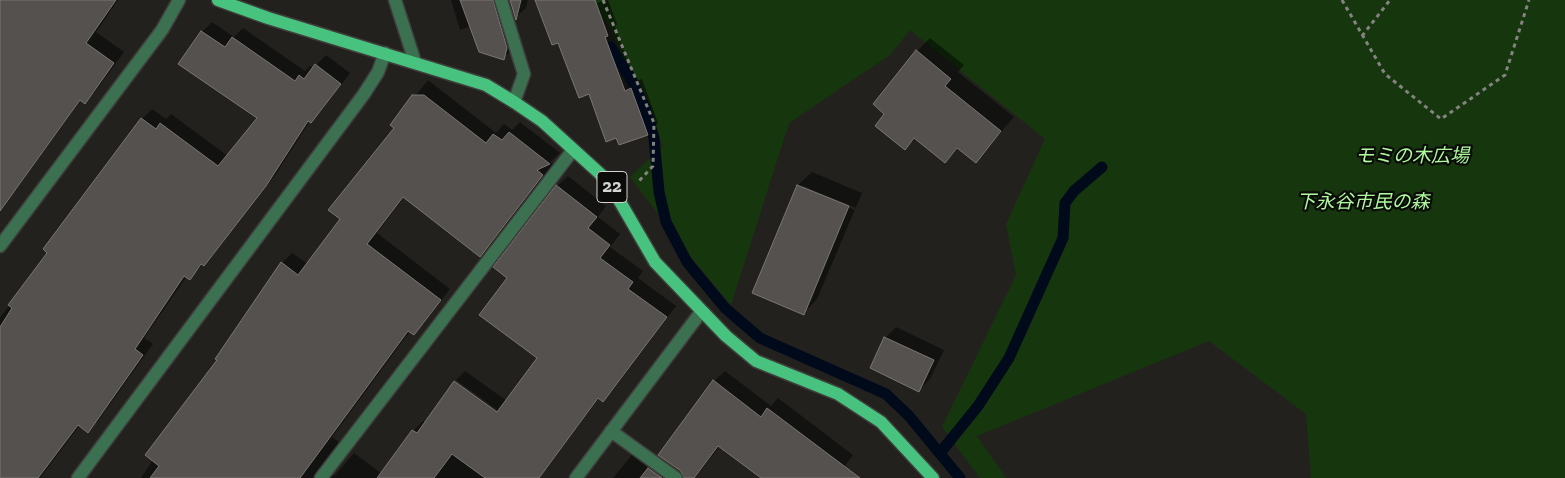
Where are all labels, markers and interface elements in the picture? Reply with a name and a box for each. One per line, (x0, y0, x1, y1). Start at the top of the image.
park label: モミの木広場 (1355, 146, 1469, 168)
road number: 22 (597, 172, 627, 202)
park label: 下永谷市民の森 (1297, 192, 1429, 214)

